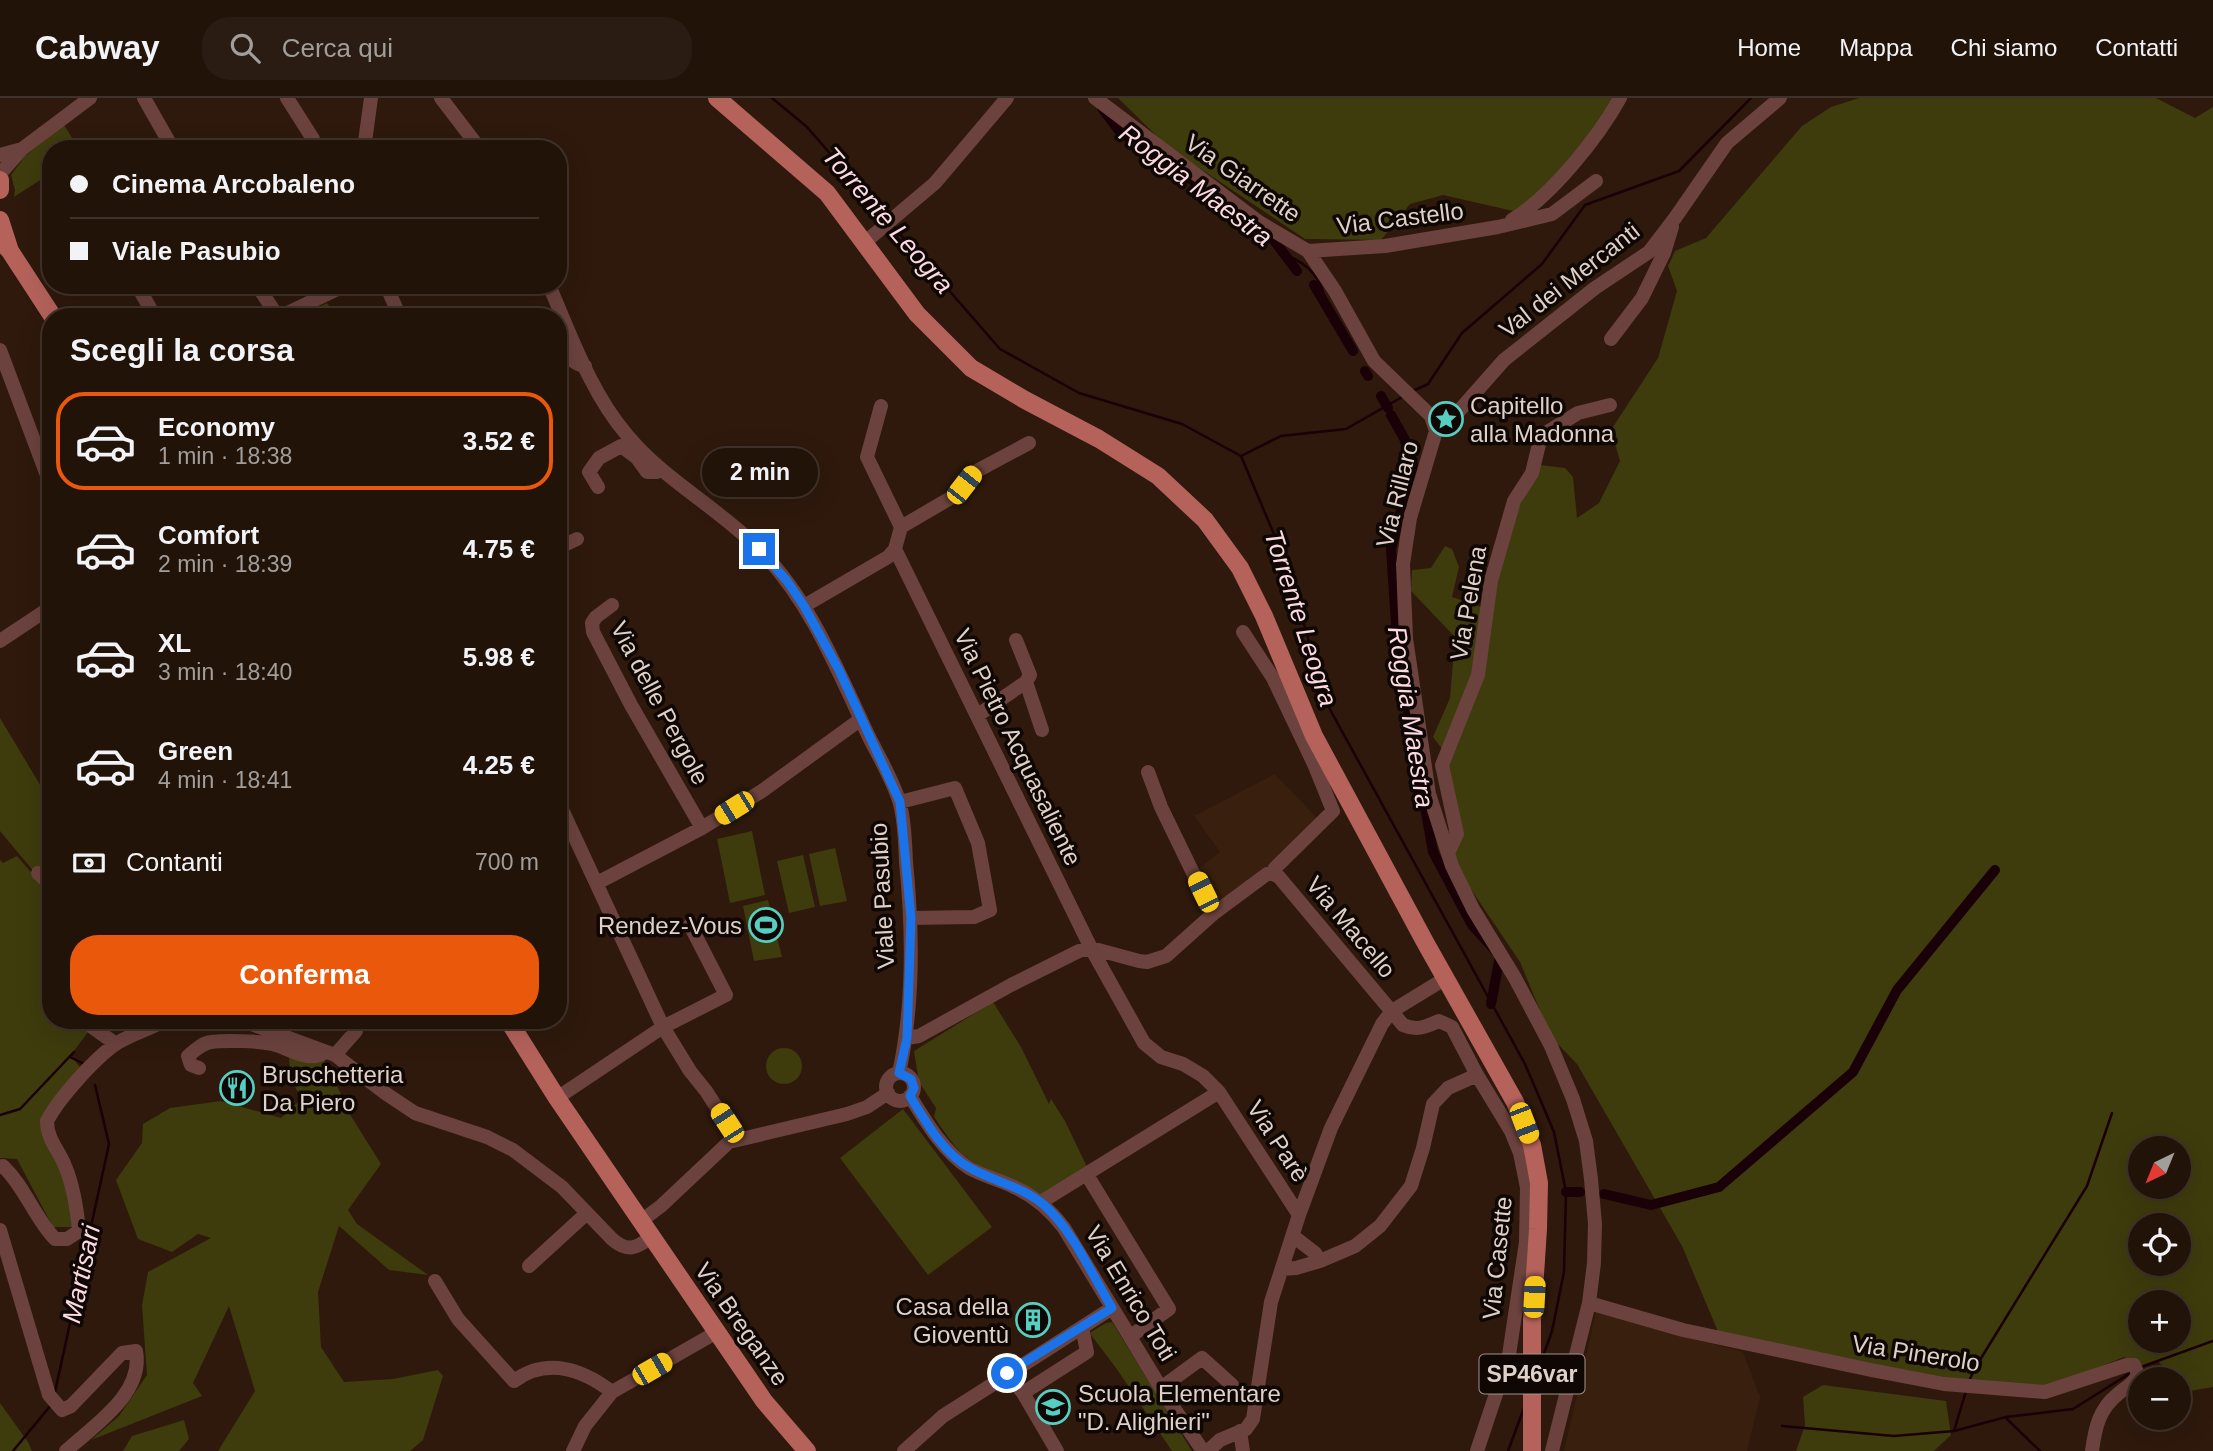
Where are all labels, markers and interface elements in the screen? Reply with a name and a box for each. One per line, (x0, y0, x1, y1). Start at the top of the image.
search box (202, 17, 692, 80)
text: Cabway (35, 29, 160, 66)
icon: search (226, 29, 264, 67)
text: Cerca qui (282, 33, 393, 63)
text: Home (1737, 34, 1801, 61)
text: Mappa (1839, 34, 1913, 61)
text: Chi siamo (1951, 34, 2057, 61)
text: Contatti (2095, 34, 2178, 61)
water label: Roggia Maestra (1114, 118, 1278, 252)
street label: Via Giarrette (1180, 128, 1306, 228)
water label: Torrente Leogra (816, 141, 960, 299)
text: Cinema Arcobaleno (112, 169, 355, 199)
street label: Via Castello (1335, 197, 1465, 239)
street label: Val dei Mercanti (1494, 217, 1644, 343)
text: Viale Pasubio (112, 236, 281, 266)
text: Scegli la corsa (70, 332, 294, 368)
place label: Capitello alla Madonna (1470, 392, 1615, 447)
place icon: Capitello alla Madonna (1427, 400, 1465, 438)
icon: car (74, 410, 137, 473)
text: Economy (158, 412, 275, 442)
text: 3.52 € (463, 426, 535, 456)
street label: Via Rillaro (1371, 438, 1423, 550)
text: 1 min · 18:38 (158, 443, 292, 469)
callout: 2 min (701, 448, 817, 496)
text: 2 min (730, 459, 790, 485)
car (943, 462, 986, 508)
icon: car (74, 518, 137, 581)
text: Comfort (158, 520, 259, 550)
water label: Torrente Leogra (1258, 526, 1344, 710)
route end (743, 533, 775, 565)
text: 4.75 € (463, 534, 535, 564)
street label: Via Pelena (1445, 543, 1491, 662)
text: 2 min · 18:39 (158, 551, 292, 577)
street label: Via delle Pergole (606, 617, 714, 789)
street label: Via Pietro Acquasaliente (949, 624, 1087, 870)
water label: Roggia Maestra (1382, 624, 1440, 810)
icon: car (74, 626, 137, 689)
text: XL (158, 628, 191, 658)
text: 5.98 € (463, 642, 535, 672)
text: 3 min · 18:40 (158, 659, 292, 685)
icon: car (74, 734, 137, 797)
text: Green (158, 736, 233, 766)
text: 4.25 € (463, 750, 535, 780)
text: 4 min · 18:41 (158, 767, 292, 793)
car (711, 788, 758, 828)
street label: Viale Pasubio (865, 822, 899, 970)
icon: cash (70, 844, 108, 882)
text: Contanti (126, 847, 223, 877)
text: 700 m (475, 849, 539, 875)
car (1185, 869, 1222, 915)
street label: Via Macello (1301, 871, 1401, 983)
sports icon: Rendez-Vous (747, 906, 785, 944)
place label: Rendez-Vous (598, 912, 742, 939)
button: Conferma (70, 935, 539, 1015)
place label: Bruschetteria Da Piero (262, 1061, 404, 1116)
restaurant icon: Bruschetteria Da Piero (218, 1069, 256, 1107)
street label: Via Parè (1242, 1095, 1314, 1187)
car (707, 1100, 748, 1146)
car (1507, 1100, 1542, 1146)
north arrow (2128, 1136, 2191, 1199)
map controls (2128, 1136, 2191, 1430)
street label: Via Casette (1477, 1195, 1517, 1321)
button: locate (2128, 1213, 2191, 1276)
water label: Martisari (56, 1221, 106, 1326)
street label: Via Enrico Toti (1080, 1221, 1182, 1365)
street label: Via Breganze (690, 1257, 794, 1391)
car (1523, 1275, 1546, 1319)
button: + (2128, 1290, 2191, 1353)
place label: Casa della Gioventù (896, 1293, 1010, 1348)
building icon: Casa della Gioventù (1014, 1301, 1052, 1339)
street label: Via Pinerolo (1850, 1330, 1982, 1376)
car (629, 1349, 676, 1389)
road number: SP46var (1480, 1354, 1584, 1394)
route start (991, 1357, 1023, 1389)
button: − (2128, 1367, 2191, 1430)
place label: Scuola Elementare "D. Alighieri" (1078, 1380, 1281, 1435)
school or university icon: Scuola Elementare "D. Alighieri" (1034, 1388, 1072, 1426)

